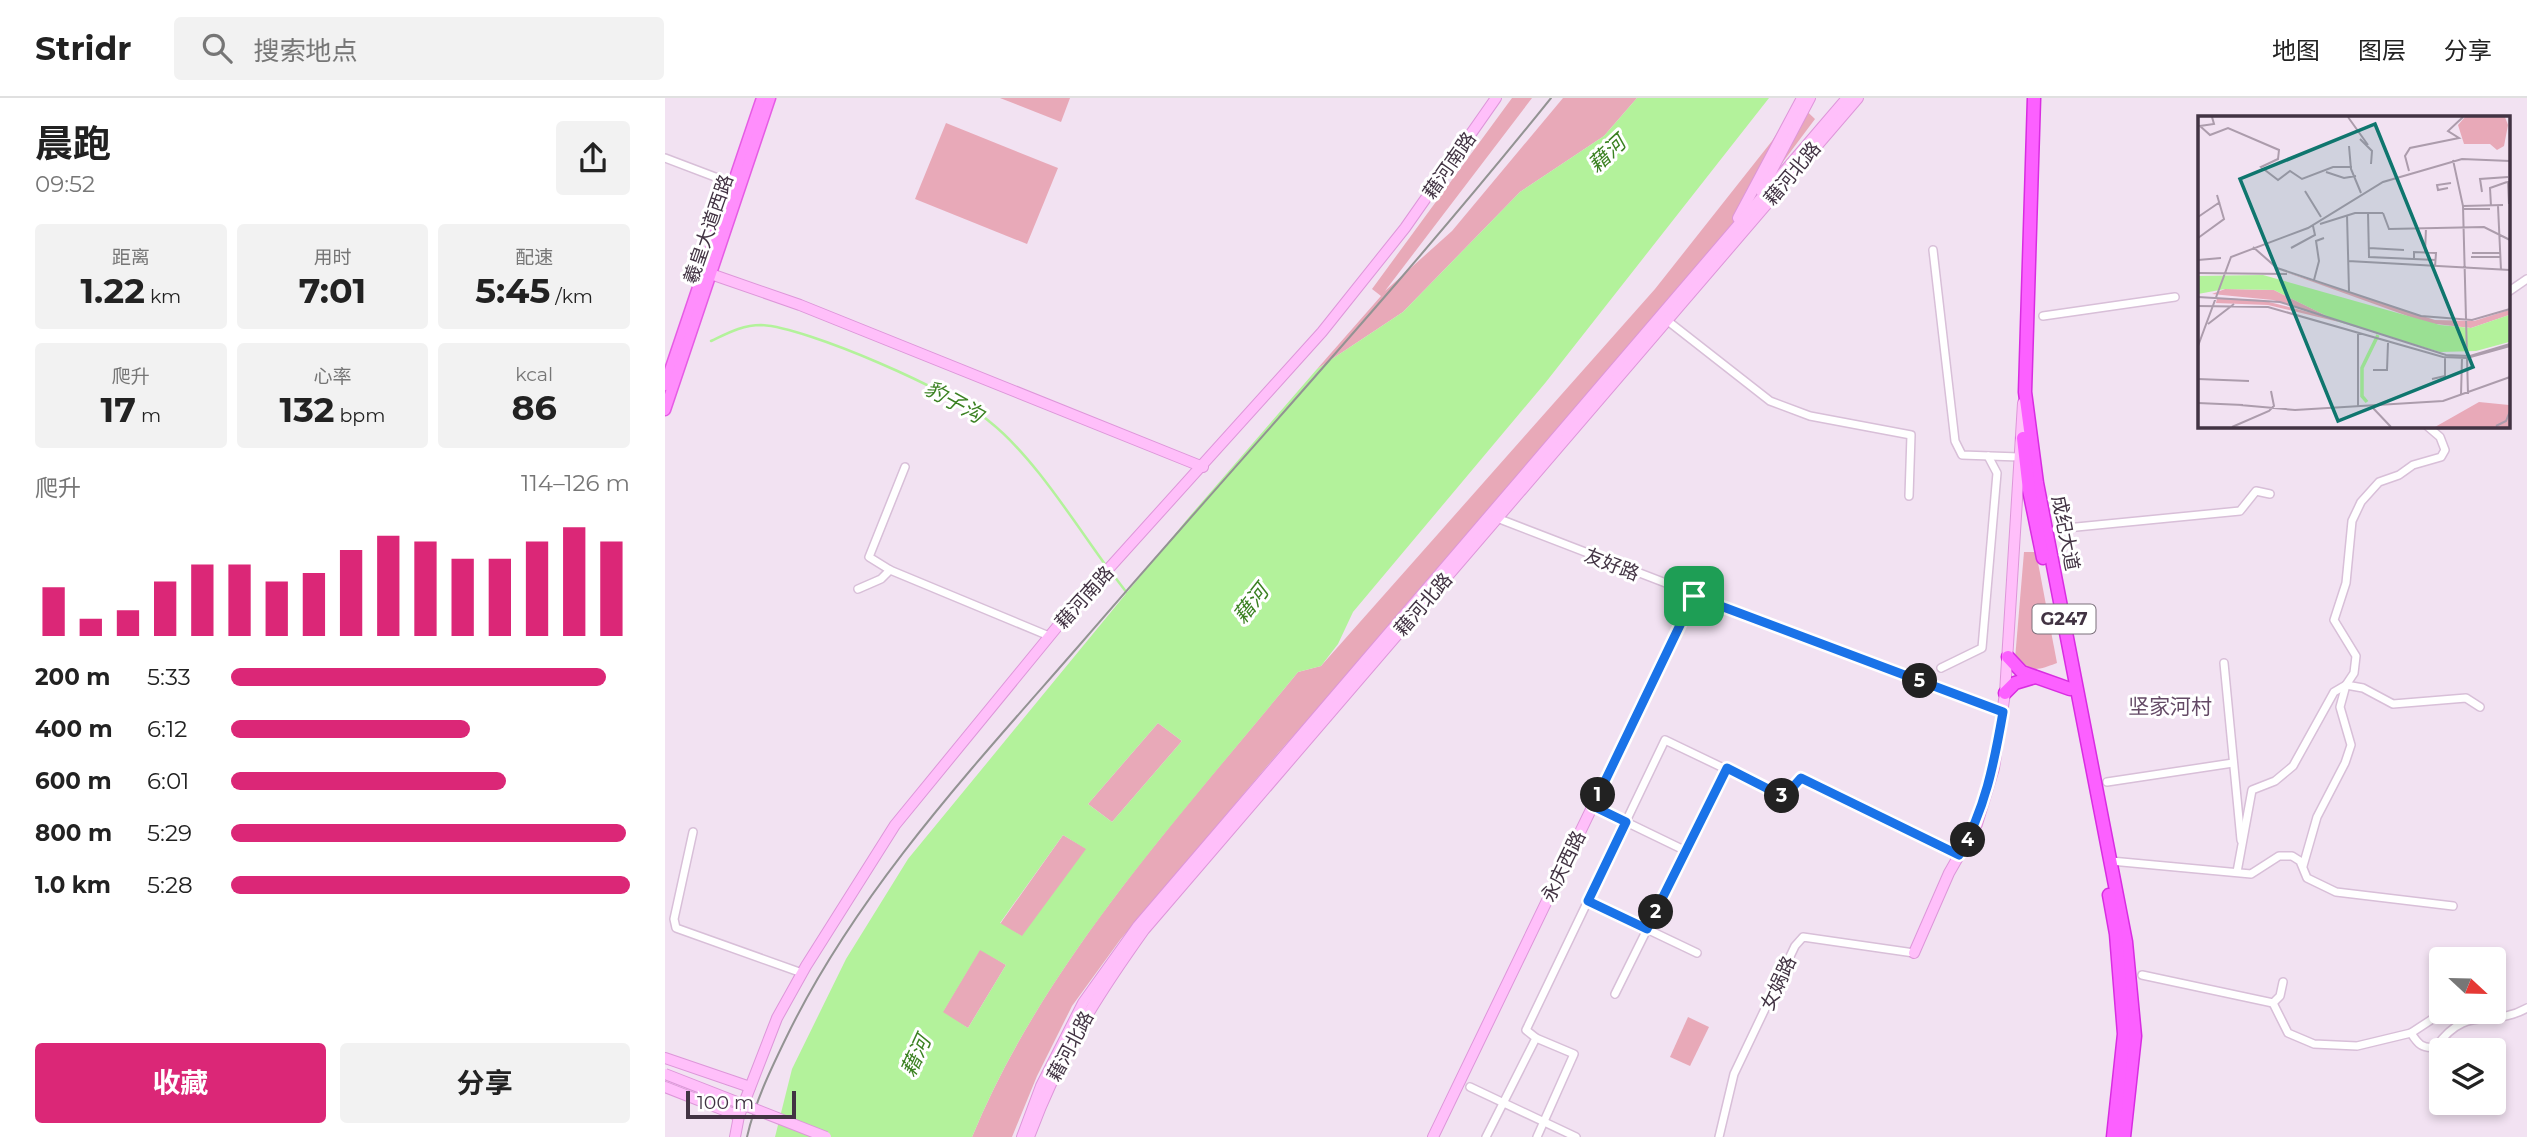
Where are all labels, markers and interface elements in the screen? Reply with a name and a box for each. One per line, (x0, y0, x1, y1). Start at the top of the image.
search box (174, 17, 664, 80)
text: Stridr (35, 28, 132, 68)
icon: search (198, 29, 236, 67)
text: 搜索地点 (254, 35, 358, 67)
text: 地图 (2272, 36, 2320, 65)
text: 图层 (2358, 36, 2406, 65)
text: 分享 (2444, 36, 2492, 65)
inset map (2198, 116, 2509, 427)
text: 晨跑 (35, 120, 111, 167)
button: share (556, 121, 630, 195)
water label: 藉河 (1583, 127, 1633, 177)
street label: 藉河南路 (1418, 128, 1481, 203)
street label: 藉河北路 (1759, 137, 1826, 210)
text: 09:52 (35, 170, 95, 198)
street label: 羲皇大道西路 (679, 172, 738, 287)
text: 距离 (112, 246, 150, 269)
text: 用时 (313, 246, 352, 269)
text: 配速 (515, 246, 553, 269)
text: 1.22 (80, 269, 145, 312)
text: 7:01 (299, 269, 366, 312)
text: 5:45 (475, 269, 550, 312)
text: km (145, 285, 181, 308)
text: /km (550, 285, 593, 308)
text: kcal (515, 363, 553, 386)
text: 爬升 (112, 365, 150, 388)
text: 心率 (313, 365, 352, 388)
water label: 豹子沟 (921, 375, 990, 429)
text: 86 (511, 386, 557, 429)
text: 17 (101, 388, 136, 431)
text: 132 (280, 388, 335, 431)
text: m (136, 404, 161, 427)
text: bpm (335, 404, 385, 427)
text: 114–126 m (521, 469, 630, 497)
text: 爬升 (35, 474, 81, 502)
street label: 成纪大道 (2047, 494, 2084, 573)
street label: 友好路 (1581, 544, 1643, 585)
street label: 藉河南路 (1050, 561, 1118, 633)
pin (1664, 566, 1724, 626)
street label: 藉河北路 (1390, 568, 1457, 641)
water label: 藉河 (1228, 576, 1276, 628)
icon: arrive (1675, 577, 1713, 615)
road number: G247 (2033, 604, 2095, 634)
text: 200 m (35, 663, 110, 691)
text: 5:33 (147, 663, 191, 691)
pin: 5 (1903, 664, 1937, 698)
text: 5 (1914, 669, 1925, 692)
district label: 坚家河村 (2128, 694, 2212, 719)
text: 400 m (35, 715, 113, 743)
text: 6:12 (147, 715, 187, 743)
text: 600 m (35, 767, 112, 795)
text: 6:01 (147, 767, 189, 795)
pin: 1 (1581, 778, 1615, 812)
pin: 3 (1765, 778, 1799, 814)
text: 1 (1594, 783, 1601, 806)
text: 3 (1776, 784, 1787, 807)
text: 800 m (35, 819, 112, 847)
text: 5:29 (147, 819, 192, 847)
pin: 4 (1951, 822, 1985, 858)
street label: 永庆西路 (1536, 827, 1590, 905)
text: 4 (1961, 828, 1974, 851)
text: 1.0 km (35, 871, 111, 899)
text: 5:28 (147, 871, 193, 899)
pin: 2 (1639, 894, 1674, 930)
text: 2 (1650, 900, 1661, 923)
north arrow (2429, 947, 2506, 1024)
map controls (2429, 947, 2506, 1115)
street label: 女娲路 (1756, 953, 1801, 1014)
street label: 藉河北路 (1042, 1007, 1098, 1085)
water label: 藉河 (895, 1028, 937, 1080)
button: layers (2429, 1038, 2506, 1115)
button: 收藏 (35, 1043, 326, 1123)
button: 分享 (340, 1043, 630, 1123)
scale bar (686, 1088, 796, 1120)
text: 100 m (697, 1091, 754, 1114)

